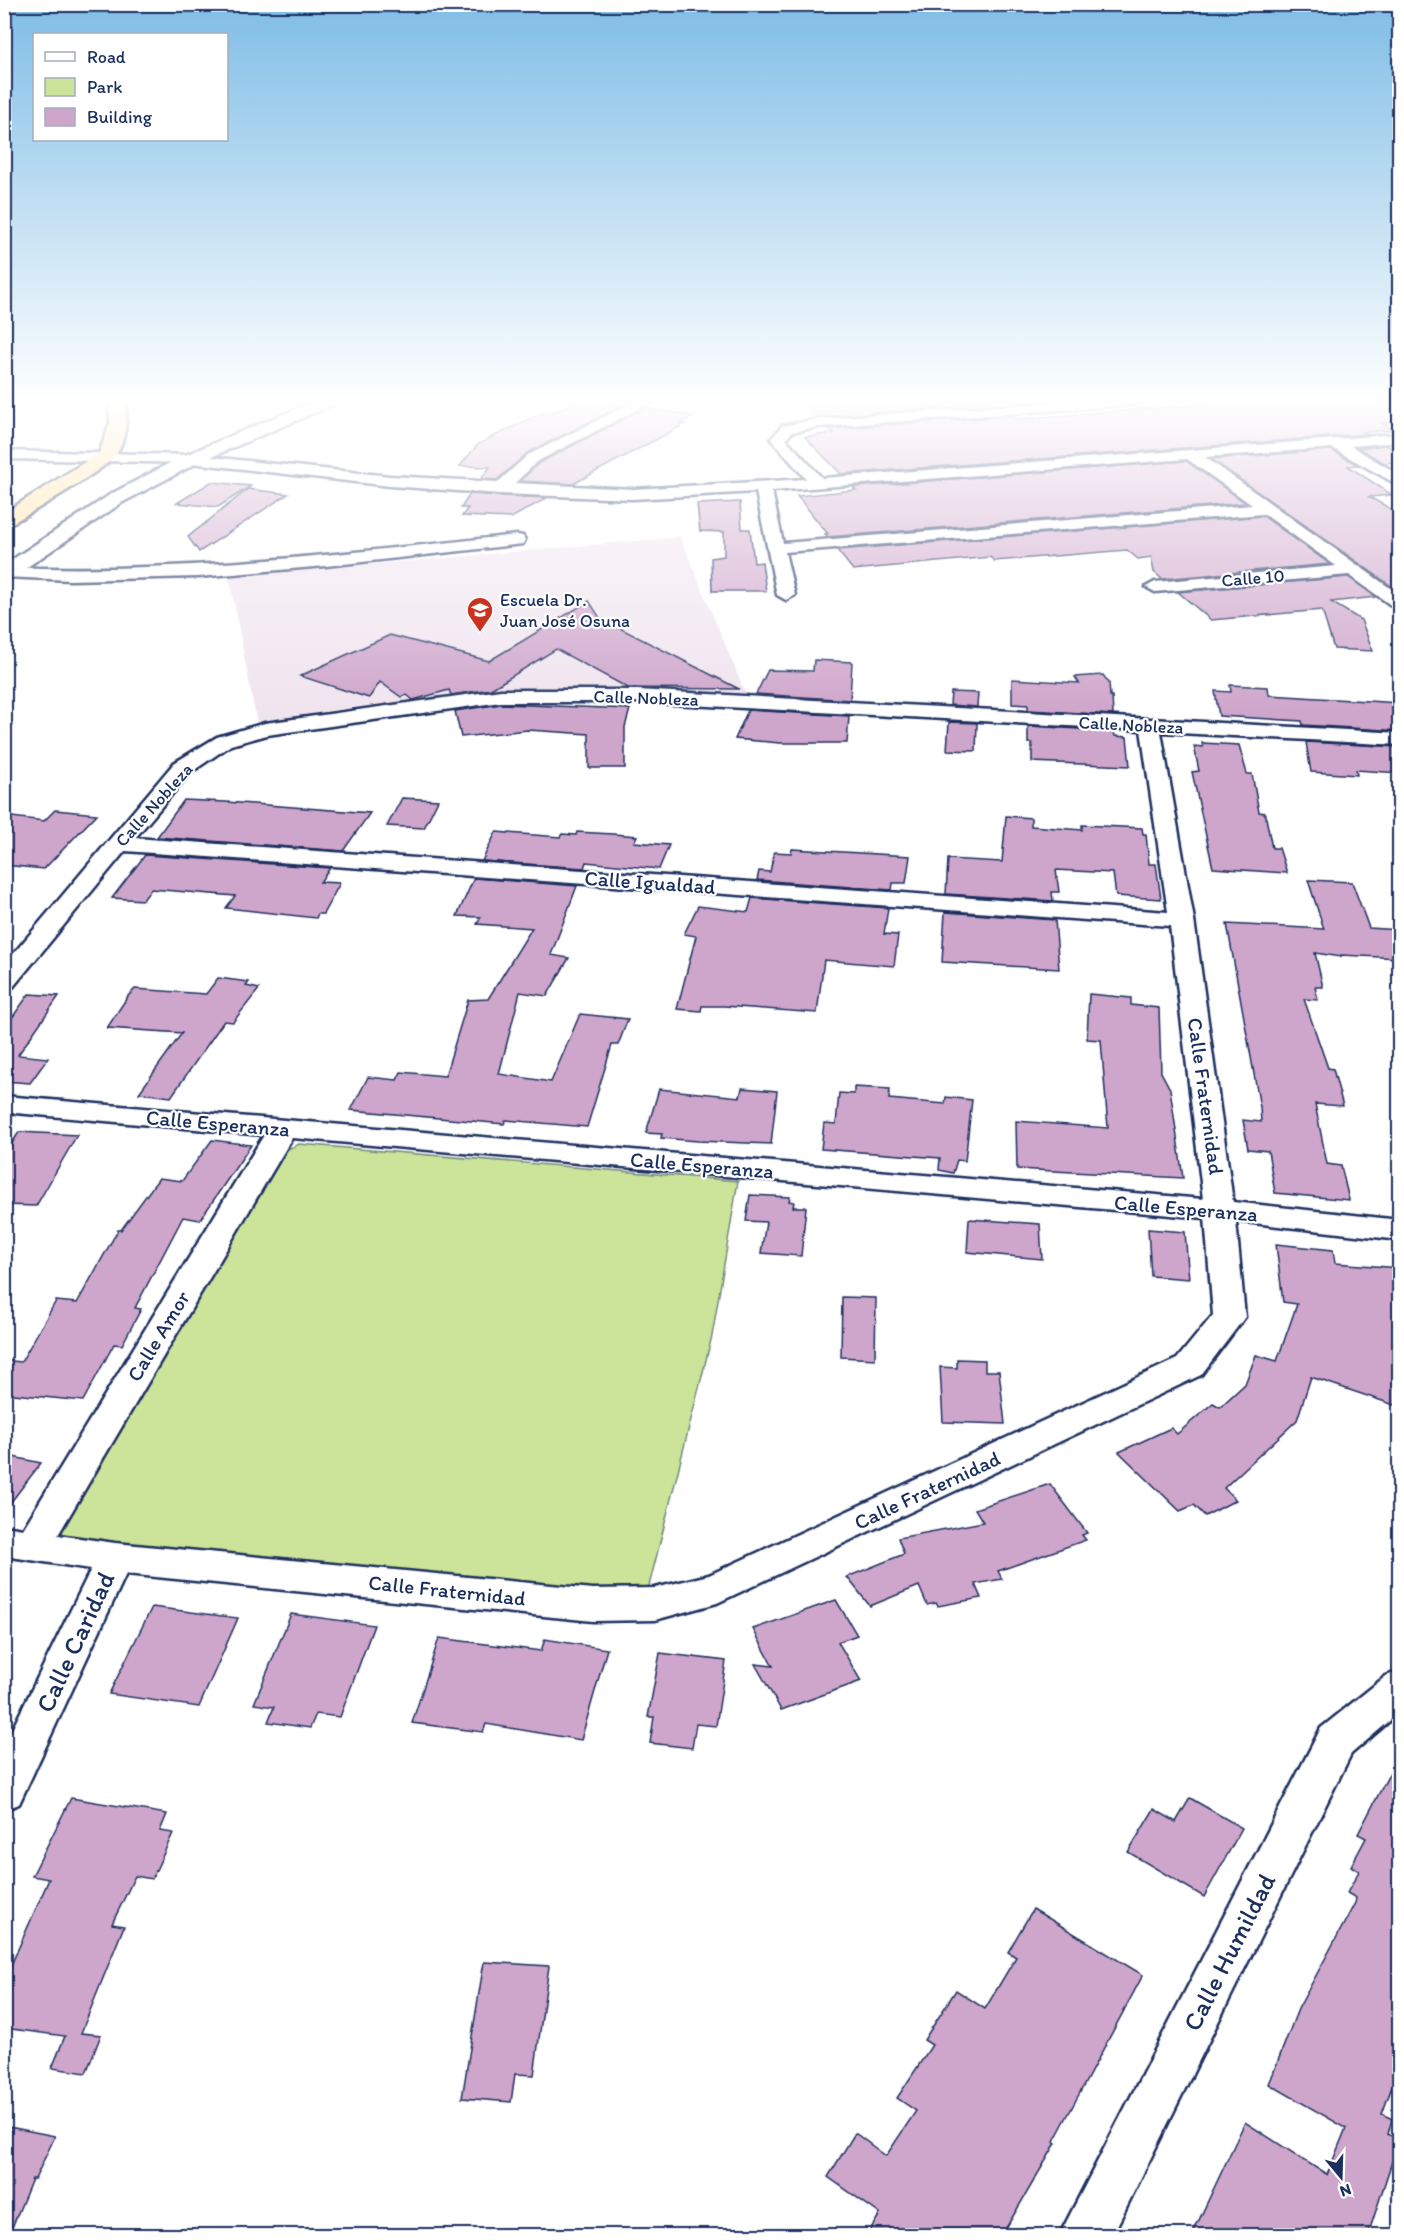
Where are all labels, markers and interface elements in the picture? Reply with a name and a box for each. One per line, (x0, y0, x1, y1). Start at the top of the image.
legend (33, 33, 228, 141)
text: Road (87, 46, 126, 68)
text: Park (87, 76, 122, 98)
text: Building (87, 106, 153, 128)
street label: Calle 10 (1221, 564, 1285, 592)
place label: Escuela Dr. Juan José Osuna (500, 589, 630, 632)
school or university icon: Escuela Dr. Juan José Osuna (465, 595, 495, 633)
street label: Calle Nobleza (593, 685, 699, 711)
street label: Calle Nobleza (1078, 711, 1184, 739)
street label: Calle Nobleza (111, 758, 197, 851)
street label: Calle Igualdad (584, 865, 717, 899)
street label: Calle Fraternidad (1183, 1016, 1229, 1176)
street label: Calle Esperanza (145, 1104, 291, 1142)
street label: Calle Esperanza (629, 1146, 775, 1184)
street label: Calle Esperanza (1113, 1189, 1259, 1227)
street label: Calle Amor (121, 1286, 195, 1386)
street label: Calle Fraternidad (850, 1445, 1004, 1535)
street label: Calle Caridad (28, 1567, 122, 1717)
street label: Calle Fraternidad (367, 1569, 527, 1611)
street label: Calle Humildad (1176, 1868, 1282, 2036)
north arrow (1311, 2147, 1371, 2207)
text: N (1338, 2180, 1354, 2201)

